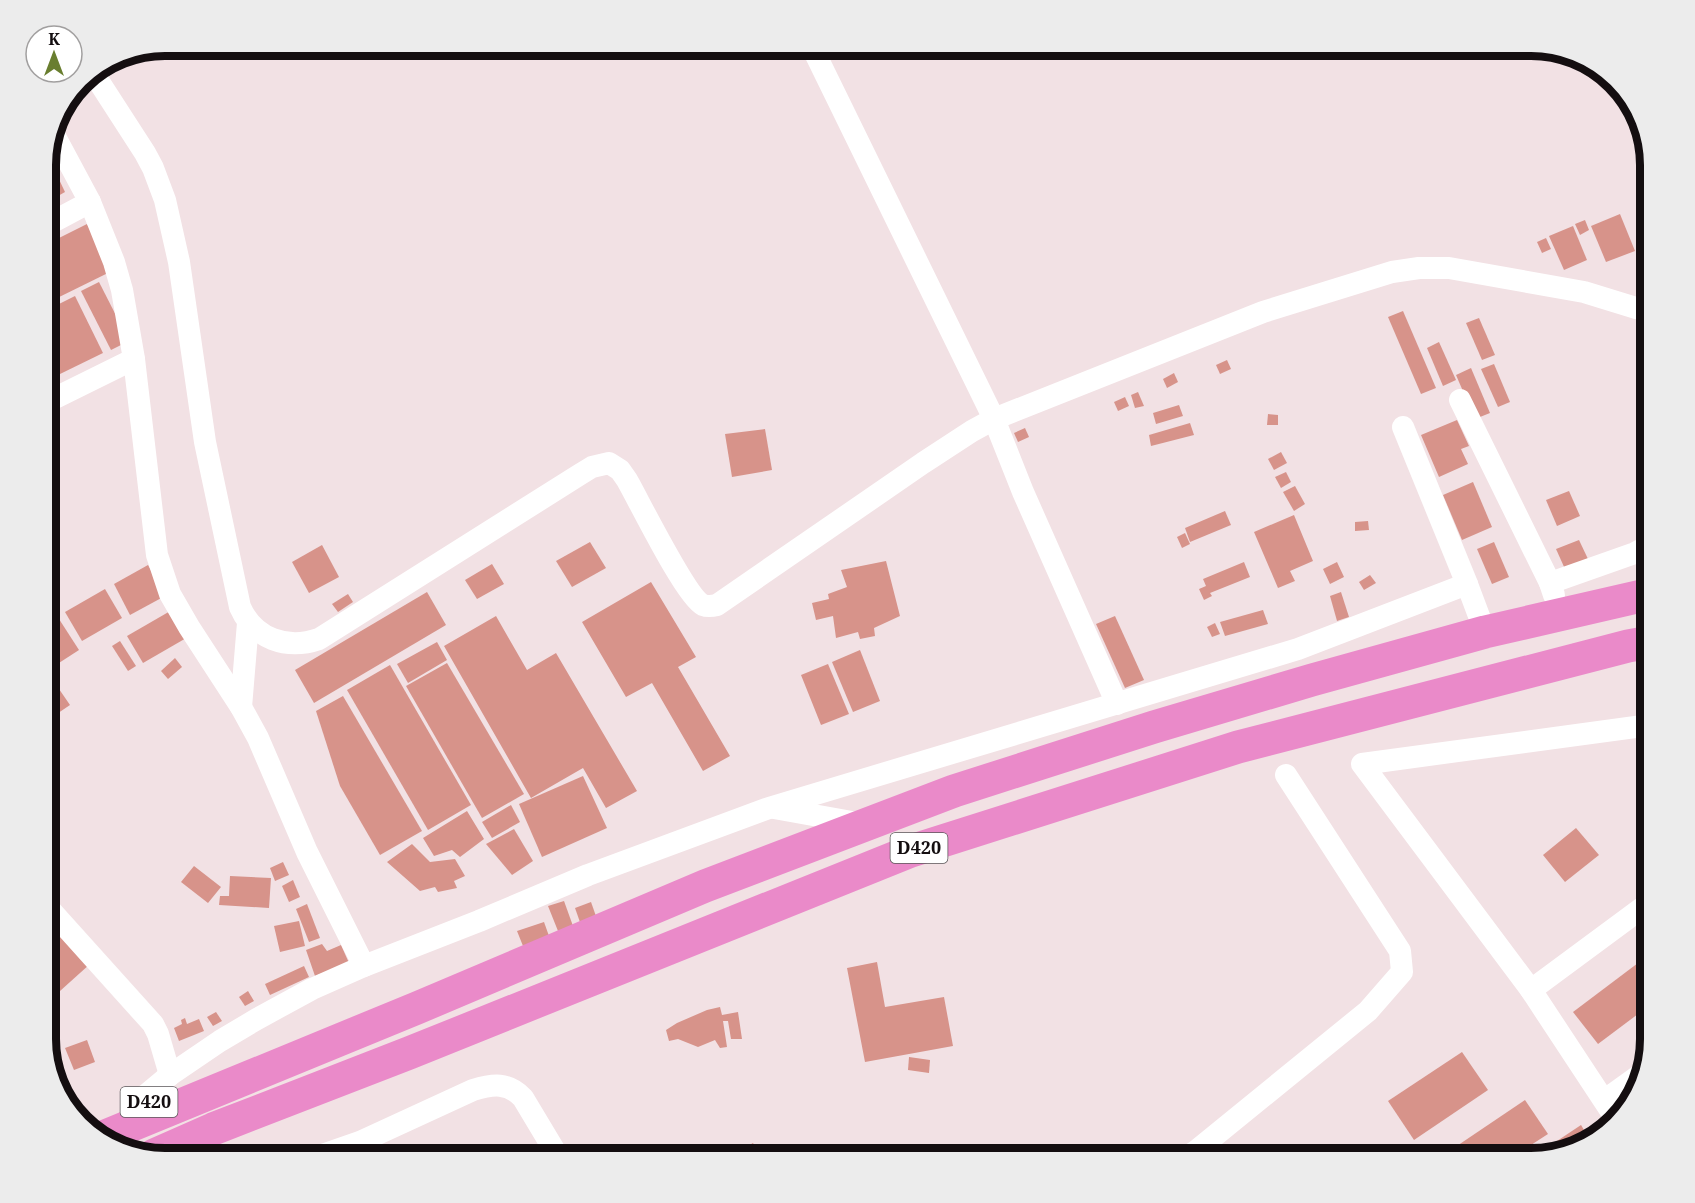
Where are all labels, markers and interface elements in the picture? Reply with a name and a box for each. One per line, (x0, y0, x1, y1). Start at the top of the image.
north arrow (24, 24, 84, 84)
text: K (48, 28, 60, 50)
road number: D420 (890, 833, 948, 863)
road number: D420 (120, 1087, 178, 1117)

